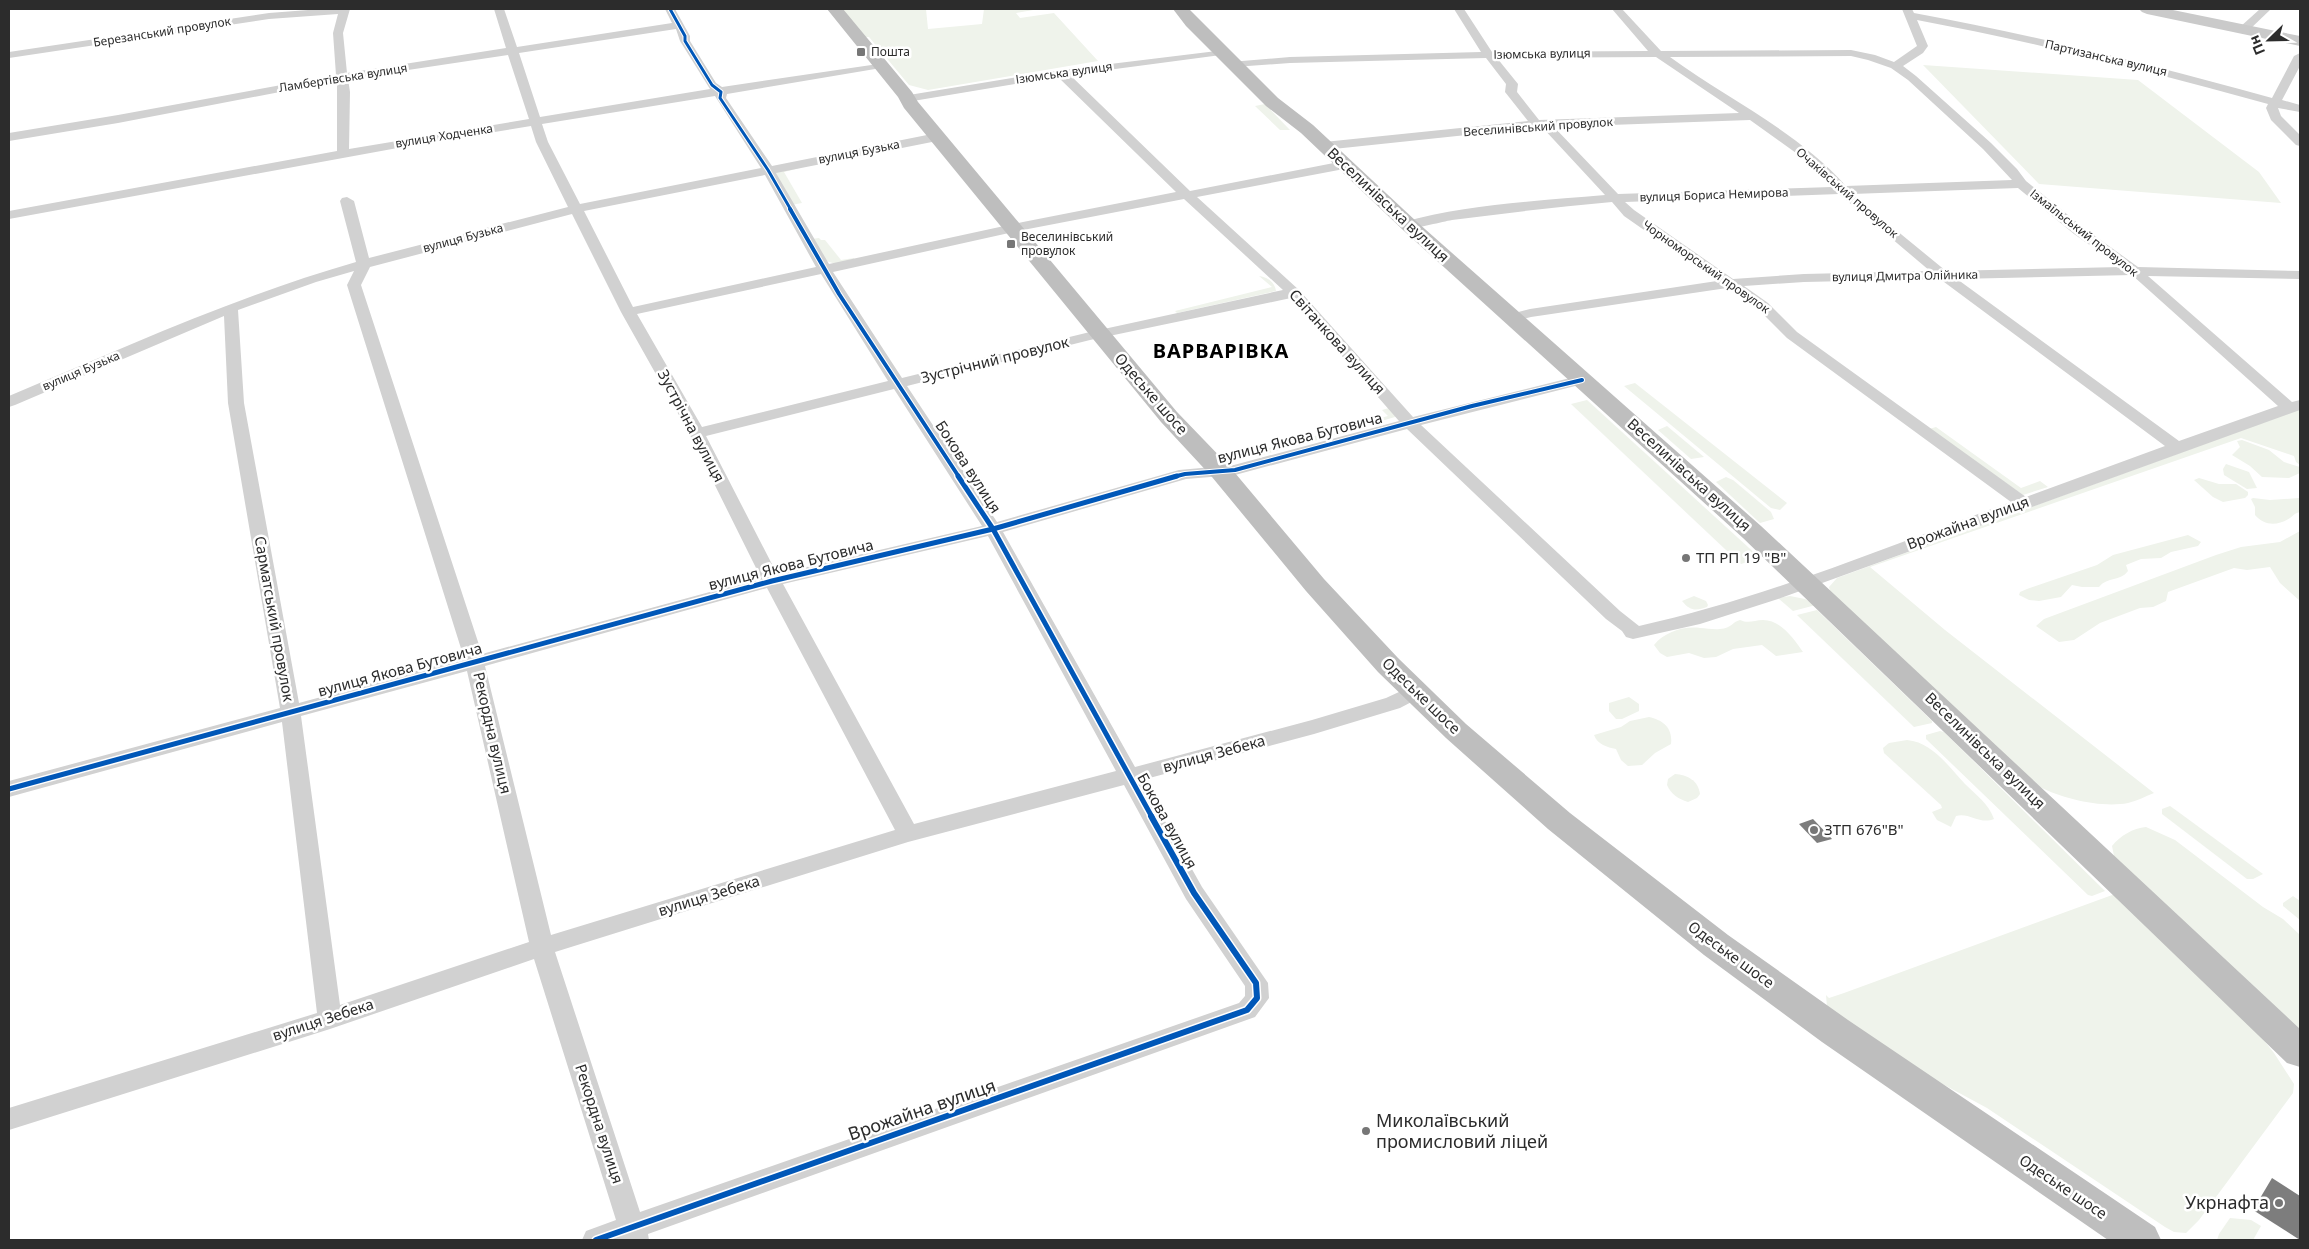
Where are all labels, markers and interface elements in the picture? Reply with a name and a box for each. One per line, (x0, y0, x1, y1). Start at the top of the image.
street label: Березанський провулок (92, 12, 233, 51)
north arrow (2244, 15, 2294, 65)
text: Пн (2244, 32, 2269, 58)
street label: Партизанська вулиця (2043, 35, 2169, 80)
place label: Пошта (871, 43, 910, 60)
street label: Ізюмська вулиця (1493, 44, 1591, 63)
marker: Пошта (855, 46, 867, 58)
street label: Ізюмська вулиця (1015, 57, 1113, 88)
street label: Ламбертівська вулиця (277, 59, 408, 96)
street label: Веселинівський провулок (1463, 113, 1614, 140)
street label: вулиця Ходченка (394, 119, 494, 152)
street label: вулиця Бузька (817, 135, 901, 168)
street label: Веселинівська вулиця (1323, 142, 1454, 266)
street label: Очаківський провулок (1793, 143, 1903, 242)
street label: вулиця Бориса Немирова (1639, 183, 1789, 206)
street label: Ізмаїльський провулок (2027, 185, 2142, 281)
street label: Чорноморський провулок (1639, 216, 1774, 317)
street label: вулиця Бузька (421, 219, 505, 256)
place label: Веселинівський провулок (1021, 228, 1113, 259)
marker: Веселинівський провулок (1005, 238, 1017, 250)
street label: вулиця Дмитра Олійника (1832, 266, 1978, 285)
street label: Світанкова вулиця (1285, 285, 1390, 398)
street label: Зустрічний провулок (919, 331, 1071, 387)
district label: ВАРВАРІВКА (1153, 337, 1289, 364)
street label: вулиця Бузька (39, 347, 122, 395)
street label: Одеське шосе (1111, 348, 1193, 438)
street label: Зустрічна вулиця (654, 366, 730, 485)
street label: вулиця Якова Бутовича (1215, 407, 1384, 467)
street label: Веселинівська вулиця (1624, 413, 1756, 535)
street label: Бокова вулиця (931, 416, 1006, 517)
street label: Врожайна вулиця (1904, 491, 2032, 553)
street label: вулиця Якова Бутовича (706, 534, 875, 594)
street label: Сарматський провулок (251, 535, 299, 703)
place label: ТП РП 19 "В" (1696, 547, 1786, 567)
marker: ТП РП 19 "В" (1680, 552, 1692, 564)
street label: вулиця Якова Бутовича (315, 637, 484, 701)
street label: Одеське шосе (1378, 653, 1465, 738)
street label: Рекордна вулиця (469, 670, 517, 796)
street label: Веселинівська вулиця (1921, 688, 2050, 813)
street label: вулиця Зебека (1160, 730, 1267, 776)
street label: Бокова вулиця (1133, 769, 1202, 872)
place label: ЗТП 676"В" (1824, 819, 1904, 839)
marker: ЗТП 676"В" (1808, 824, 1820, 836)
street label: вулиця Зебека (655, 870, 762, 920)
street label: Одеське шосе (1685, 916, 1779, 992)
street label: вулиця Зебека (270, 993, 376, 1045)
street label: Рекордна вулиця (571, 1061, 629, 1186)
street label: Врожайна вулиця (845, 1073, 999, 1146)
place label: Миколаївський промисловий ліцей (1376, 1108, 1548, 1153)
marker: Миколаївський промисловий ліцей (1360, 1125, 1372, 1137)
street label: Одеське шосе (2016, 1149, 2111, 1223)
place label: Укрнафта (2185, 1190, 2269, 1214)
marker: Укрнафта (2273, 1197, 2285, 1209)

